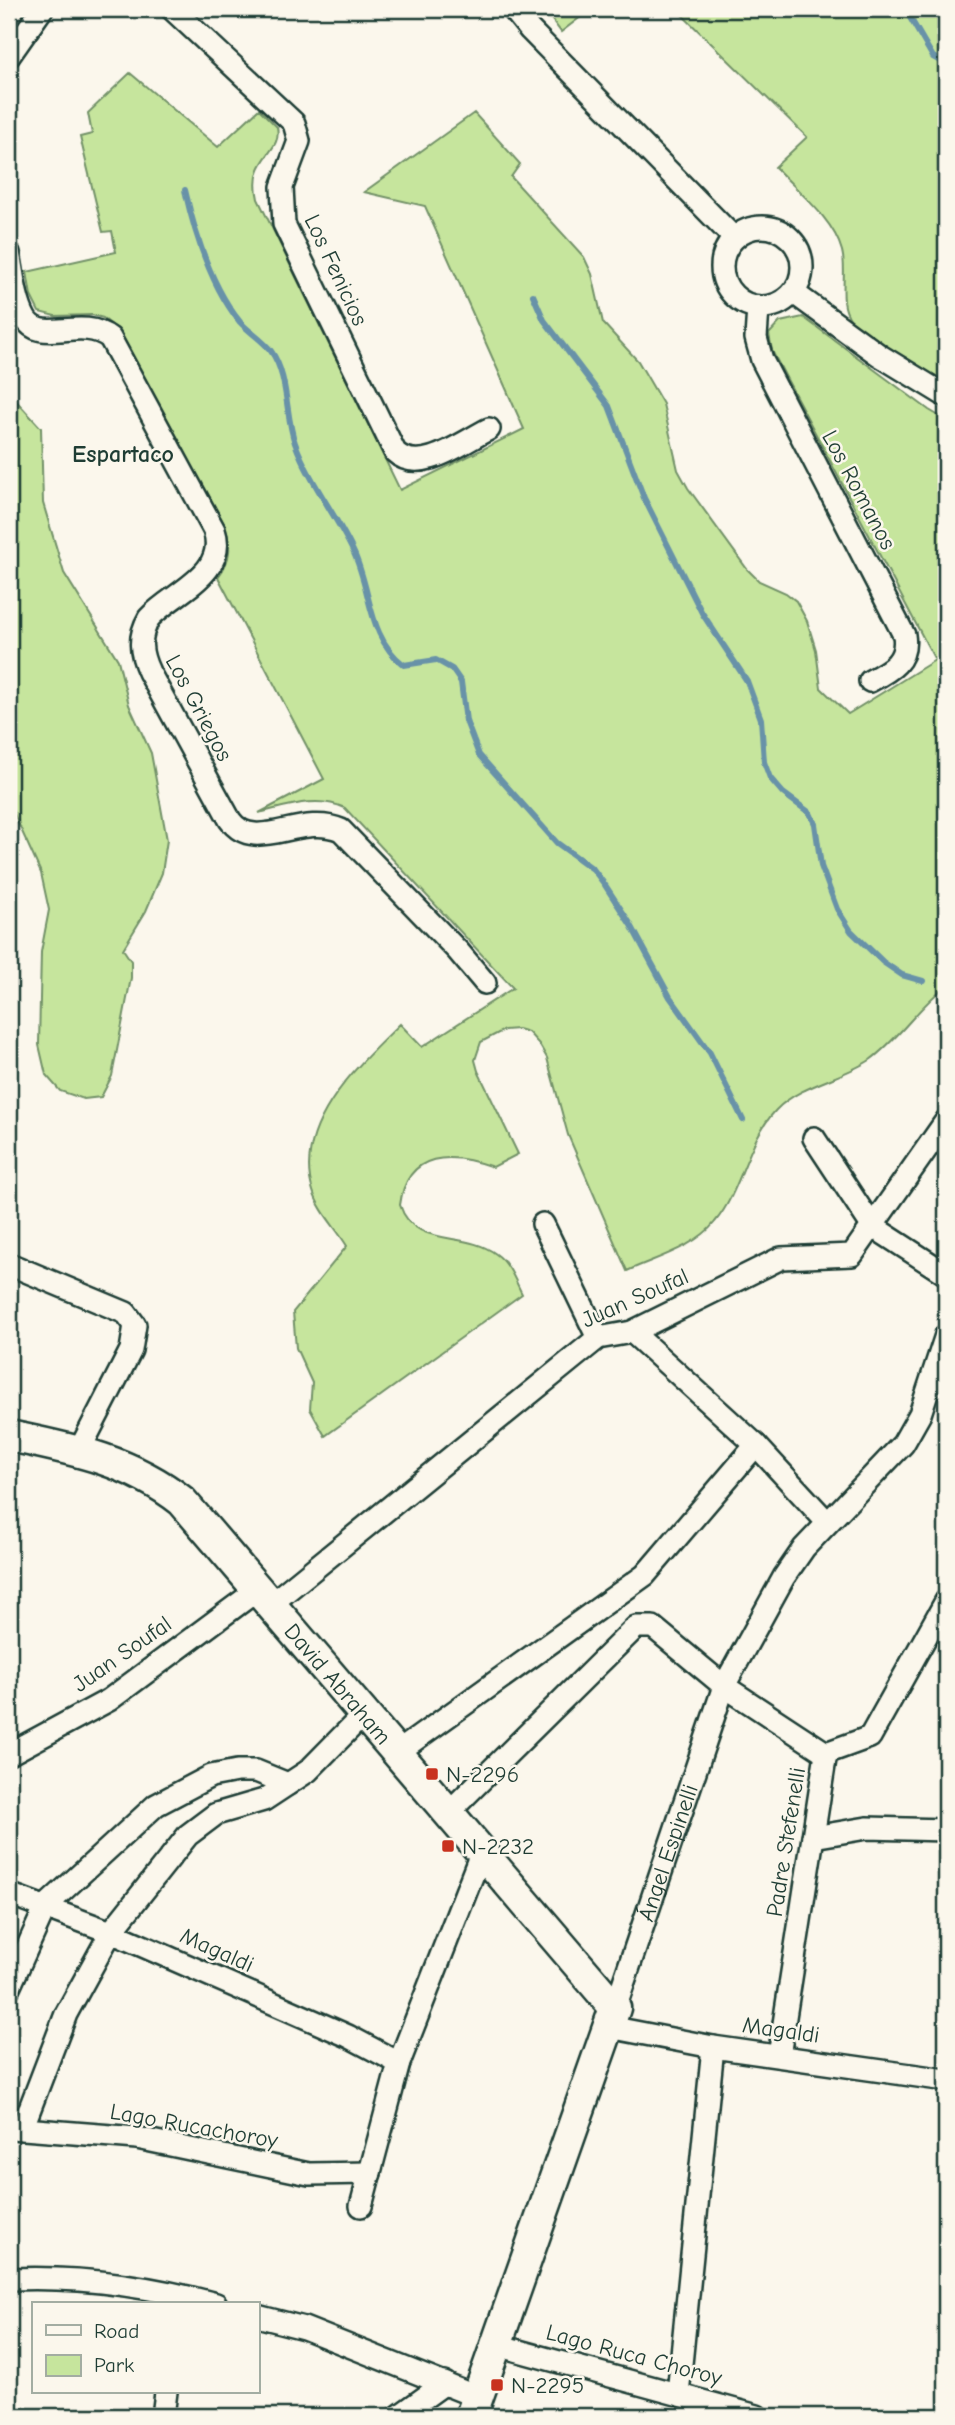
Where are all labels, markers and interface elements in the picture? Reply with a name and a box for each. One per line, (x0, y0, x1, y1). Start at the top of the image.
street label: Los Fenicios (298, 210, 374, 330)
street label: Los Romanos (816, 426, 902, 554)
district label: Espartaco (72, 440, 174, 468)
street label: Los Griegos (160, 650, 238, 766)
street label: Juan Soufal (577, 1262, 693, 1334)
street label: Juan Soufal (68, 1610, 176, 1698)
street label: David Abraham (279, 1618, 397, 1750)
place label: N-2296 (446, 1761, 519, 1788)
street label: Padre Stefenelli (761, 1765, 811, 1919)
marker: N-2296 (424, 1766, 440, 1782)
street label: Ángel Espinelli (632, 1781, 703, 1925)
place label: N-2232 (462, 1833, 534, 1860)
marker: N-2232 (440, 1838, 456, 1854)
street label: Magaldi (176, 1922, 258, 1978)
street label: Magaldi (741, 2011, 821, 2049)
street label: Lago Rucachoroy (108, 2098, 281, 2154)
legend (32, 2302, 259, 2394)
text: Road (94, 2319, 139, 2343)
street label: Lago Ruca Choroy (543, 2319, 726, 2392)
text: Park (94, 2353, 134, 2377)
place label: N-2295 (511, 2372, 584, 2399)
marker: N-2295 (489, 2377, 505, 2393)

